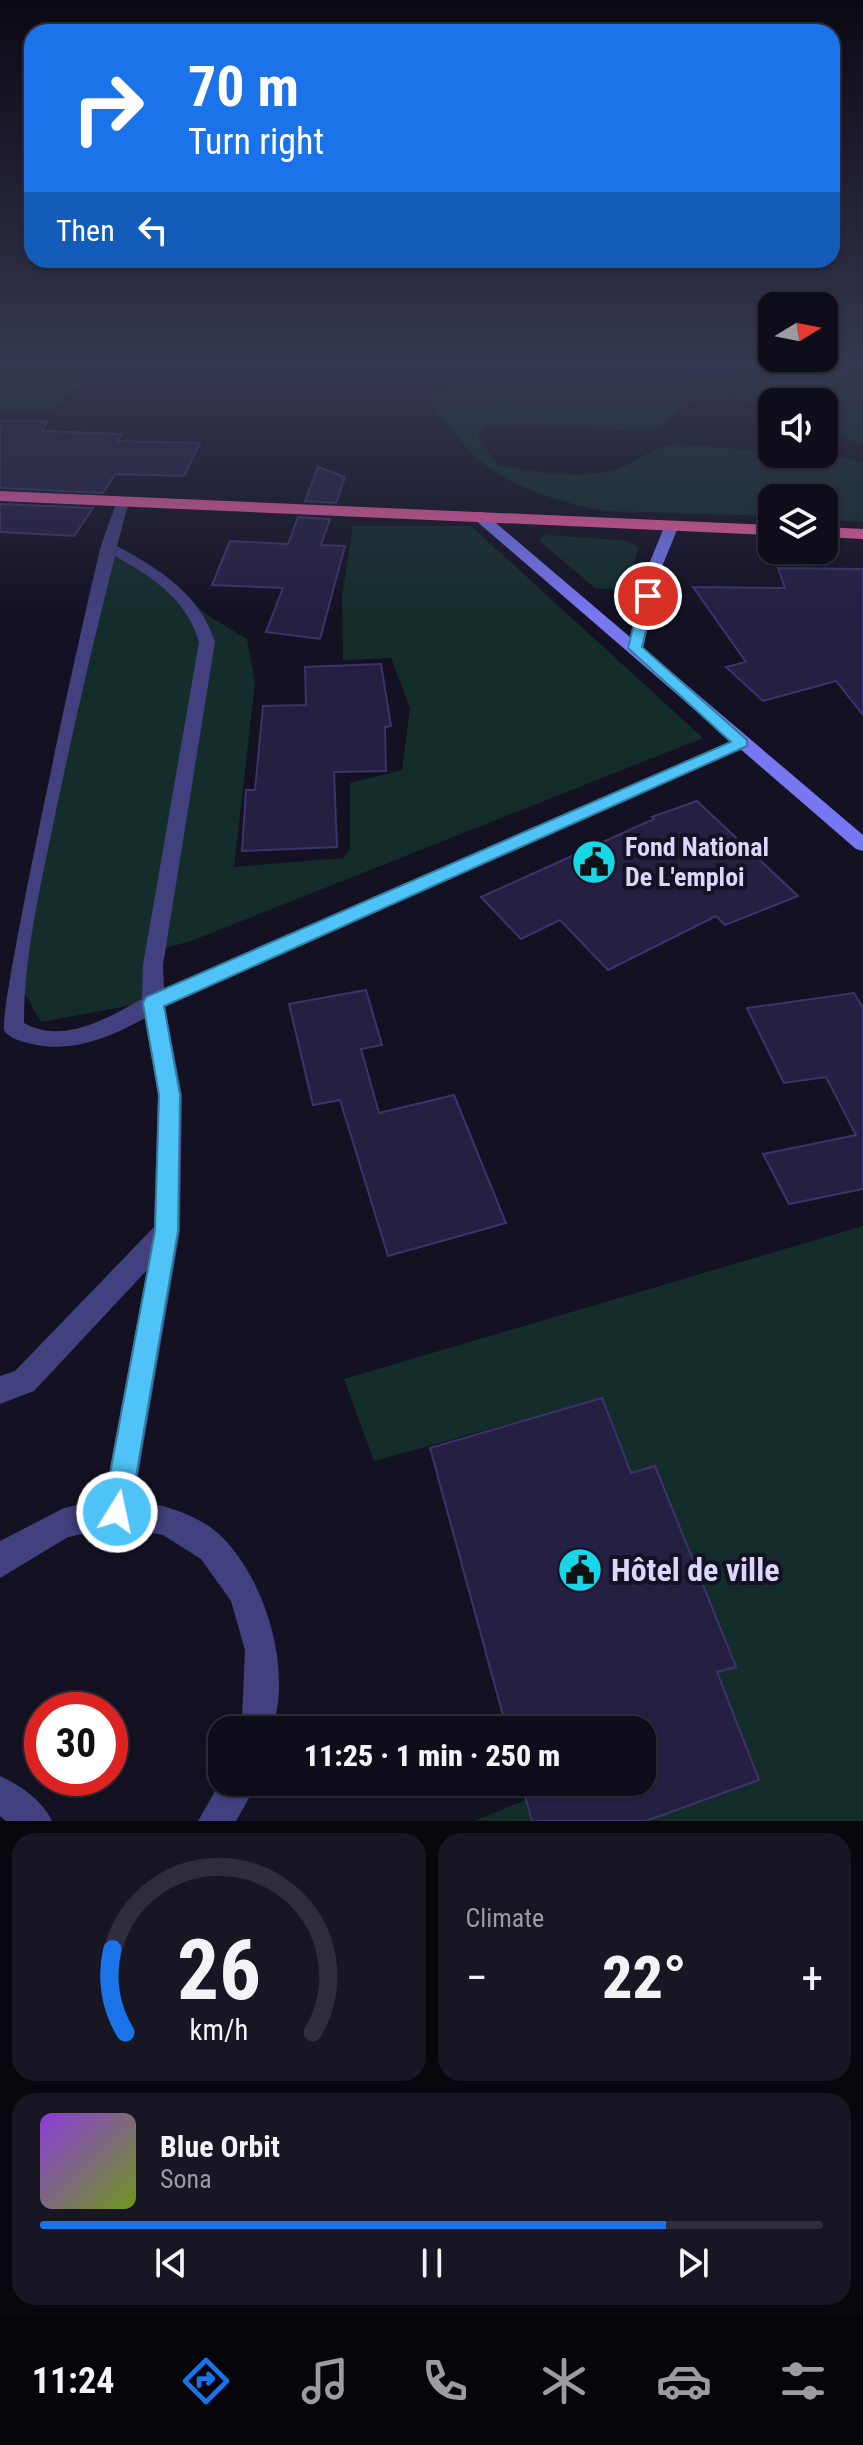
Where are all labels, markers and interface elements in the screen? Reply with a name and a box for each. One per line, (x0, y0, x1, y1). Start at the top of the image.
text: 70 m (188, 54, 299, 120)
icon: right (56, 56, 160, 160)
text: Turn right (188, 121, 324, 163)
icon: left (131, 208, 175, 252)
text: Then (56, 213, 115, 248)
north arrow (758, 292, 838, 372)
map controls (758, 292, 838, 564)
button: sound (758, 388, 838, 468)
button: layers (758, 484, 838, 564)
pin (614, 562, 682, 630)
icon: arrive (626, 574, 670, 618)
place label: Fond National De L'emploi (625, 832, 769, 892)
public building icon: Fond National De L'emploi (570, 838, 618, 886)
position arrow (75, 1470, 159, 1554)
public building icon: Hôtel de ville (556, 1546, 604, 1594)
place label: Hôtel de ville (611, 1551, 780, 1589)
speed limit sign: 30 (24, 1692, 128, 1796)
text: 11:25 · 1 min · 250 m (304, 1738, 560, 1773)
text: Climate (466, 1903, 544, 1933)
text: 26 (177, 1922, 261, 2019)
text: 22° (602, 1942, 687, 2013)
text: − (466, 1952, 488, 2004)
text: + (801, 1952, 823, 2004)
text: km/h (189, 2013, 248, 2047)
text: Blue Orbit (160, 2129, 280, 2164)
text: Sona (160, 2164, 212, 2194)
icon: previous (149, 2241, 193, 2285)
icon: pause (410, 2241, 454, 2285)
icon: next (671, 2241, 715, 2285)
icon: directions (178, 2353, 234, 2409)
icon: music (297, 2353, 353, 2409)
icon: phone (417, 2353, 473, 2409)
icon: climate (536, 2353, 592, 2409)
icon: car (656, 2353, 712, 2409)
icon: filters (775, 2353, 831, 2409)
text: 11:24 (32, 2360, 114, 2402)

